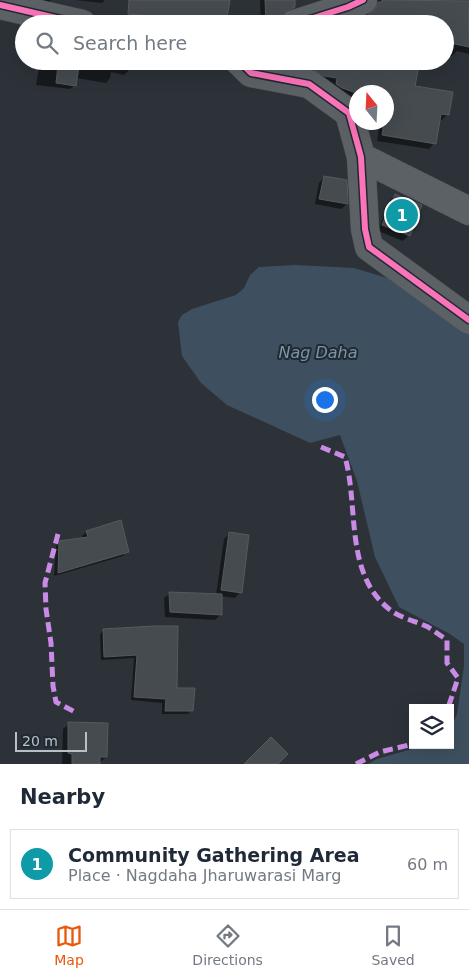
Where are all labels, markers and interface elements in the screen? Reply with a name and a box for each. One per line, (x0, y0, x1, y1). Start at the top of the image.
search box (15, 15, 454, 70)
icon: search (33, 29, 61, 57)
text: Search here (73, 32, 187, 54)
north arrow (349, 85, 394, 130)
pin: 1 (386, 196, 418, 234)
water label: Nag Daha (278, 343, 358, 362)
your location (312, 387, 338, 413)
map controls (409, 704, 454, 749)
button: layers (409, 704, 454, 749)
scale bar (15, 729, 88, 752)
text: 20 m (22, 733, 58, 749)
text: Nearby (20, 785, 105, 809)
text: Community Gathering Area (68, 844, 360, 866)
text: 1 (31, 855, 43, 874)
text: 60 m (407, 855, 448, 874)
text: Place · Nagdaha Jharuwarasi Marg (68, 866, 341, 885)
tab: Map (54, 922, 84, 968)
tab: Directions (192, 922, 263, 968)
tab: Saved (371, 922, 415, 968)

